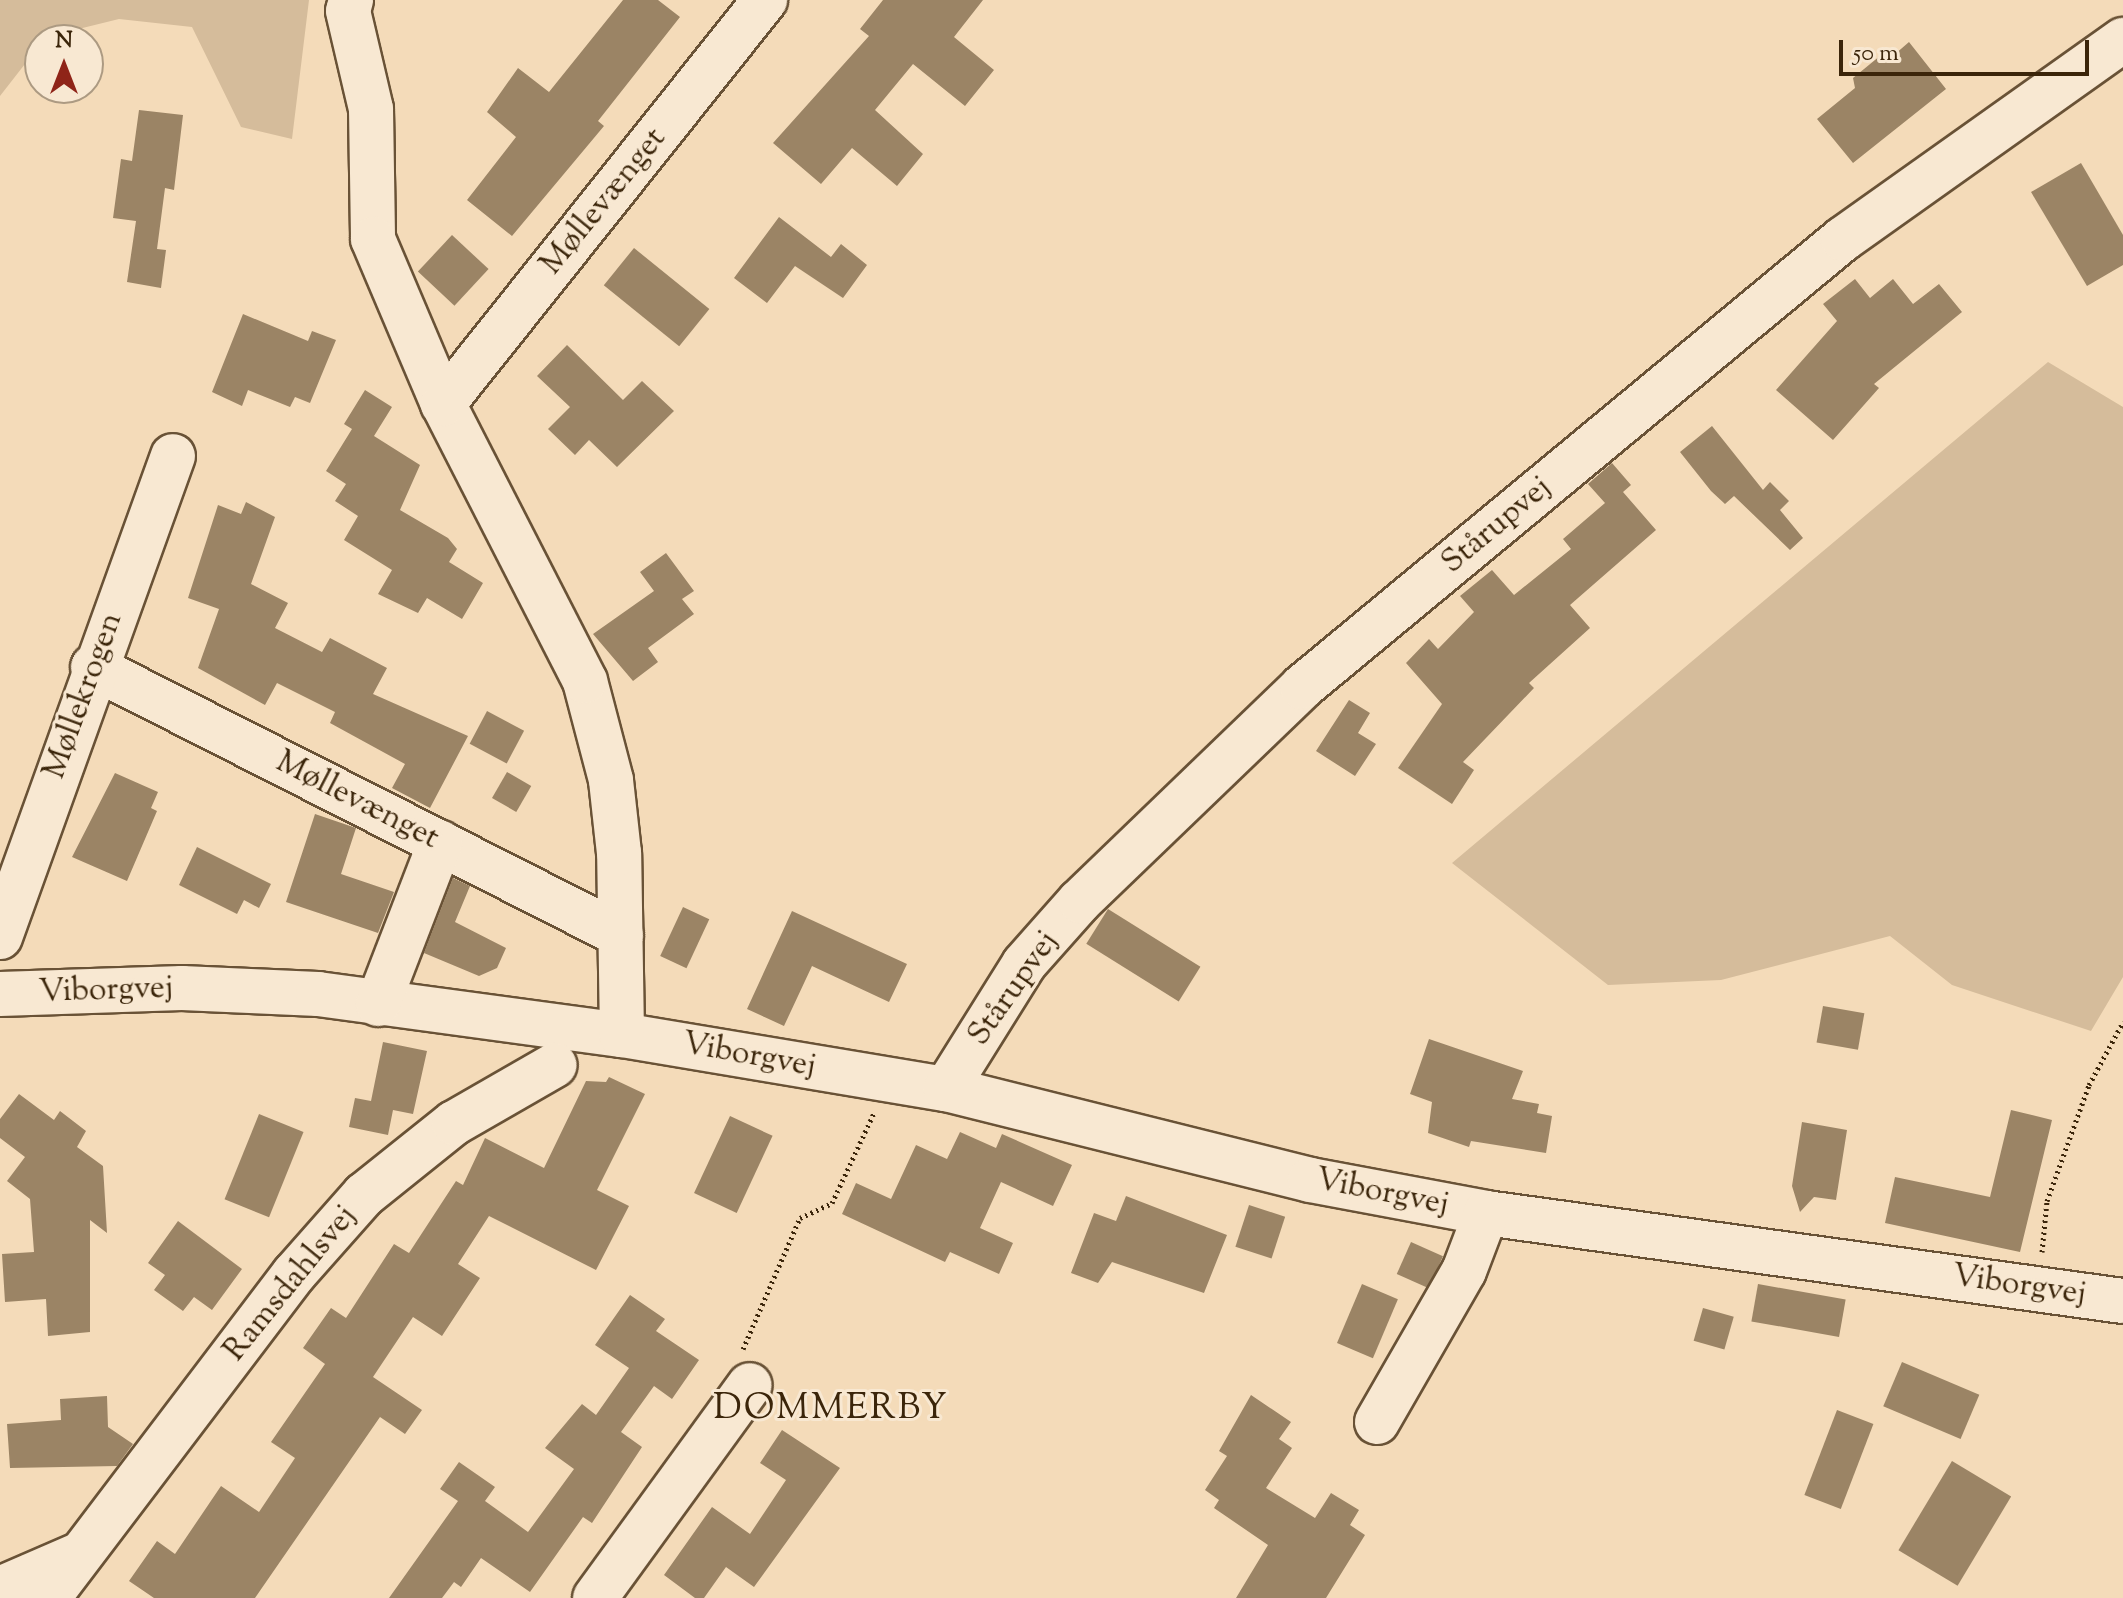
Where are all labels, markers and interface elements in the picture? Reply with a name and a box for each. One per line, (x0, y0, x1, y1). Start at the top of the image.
north arrow (24, 24, 104, 104)
scale bar (1843, 24, 2093, 74)
text: N (55, 26, 73, 58)
text: 50 m (1853, 37, 1899, 71)
street label: Møllevænget (533, 121, 675, 283)
street label: Stårupvej (1434, 469, 1560, 583)
street label: Møllekrogen (36, 608, 132, 784)
street label: Møllevænget (269, 744, 445, 858)
street label: Stårupvej (961, 924, 1067, 1054)
street label: Viborgvej (38, 969, 174, 1013)
street label: Viborgvej (679, 1025, 819, 1087)
street label: Viborgvej (1312, 1161, 1452, 1225)
street label: Ramsdahlsvej (217, 1198, 365, 1370)
street label: Viborgvej (1950, 1258, 2088, 1314)
district label: DOMMERBY (713, 1388, 949, 1432)

